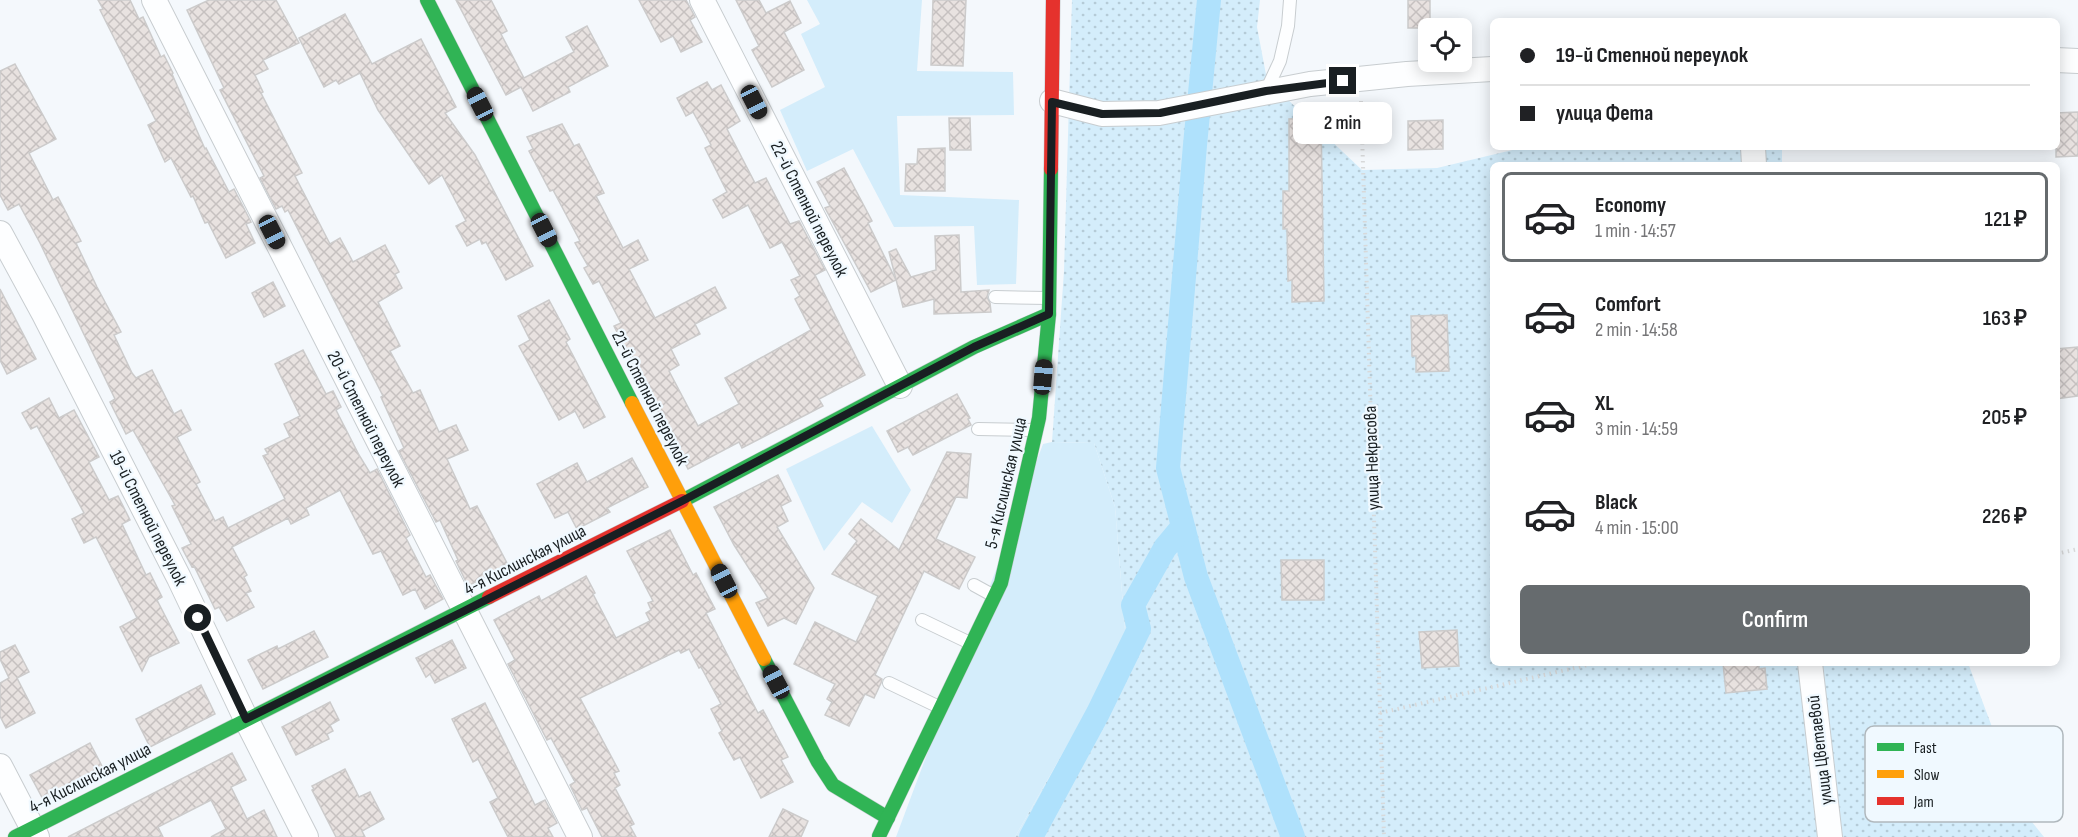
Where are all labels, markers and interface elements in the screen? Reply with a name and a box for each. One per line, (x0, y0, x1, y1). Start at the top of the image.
map controls (1418, 18, 1472, 72)
button: locate (1418, 18, 1472, 72)
text: 19-й Степной переулок (1556, 42, 1748, 69)
route end (1329, 67, 1356, 94)
car (738, 82, 770, 122)
car (464, 84, 496, 124)
text: улица Фета (1556, 100, 1653, 127)
callout: 2 min (1294, 102, 1392, 144)
text: 2 min (1324, 111, 1361, 135)
street label: 22-й Степной переулок (766, 138, 852, 281)
icon: car (1523, 190, 1577, 244)
text: Economy (1595, 192, 1666, 219)
text: 121 ₽ (1985, 206, 2027, 233)
car (528, 210, 560, 250)
car (256, 212, 288, 252)
text: 1 min · 14:57 (1595, 219, 1676, 243)
icon: car (1523, 289, 1577, 343)
text: Comfort (1595, 291, 1661, 318)
text: 163 ₽ (1983, 305, 2027, 332)
text: 2 min · 14:58 (1595, 318, 1678, 342)
street label: 21-й Степной переулок (607, 327, 693, 469)
street label: 20-й Степной переулок (323, 347, 410, 491)
car (1032, 358, 1054, 396)
icon: car (1523, 388, 1577, 442)
text: XL (1595, 390, 1614, 417)
text: 205 ₽ (1982, 404, 2027, 431)
street label: улица Некрасова (1360, 405, 1384, 511)
street label: 5-я Кислинская улица (981, 415, 1031, 551)
text: 3 min · 14:59 (1595, 417, 1678, 441)
street label: 19-й Степной переулок (105, 447, 191, 589)
icon: car (1523, 487, 1577, 541)
text: Black (1595, 489, 1637, 516)
text: 226 ₽ (1982, 503, 2027, 530)
text: 4 min · 15:00 (1595, 516, 1679, 540)
street label: 4-я Кислинская улица (461, 520, 590, 600)
car (708, 561, 740, 601)
button: Confirm (1520, 585, 2030, 654)
route start (184, 604, 211, 631)
car (760, 662, 792, 702)
street label: улица Цветаевой (1803, 694, 1837, 806)
legend (1865, 726, 2063, 822)
street label: 4-я Кислинская улица (26, 738, 155, 818)
text: Fast (1914, 739, 1937, 758)
text: Slow (1914, 766, 1939, 785)
text: Jam (1913, 793, 1934, 812)

